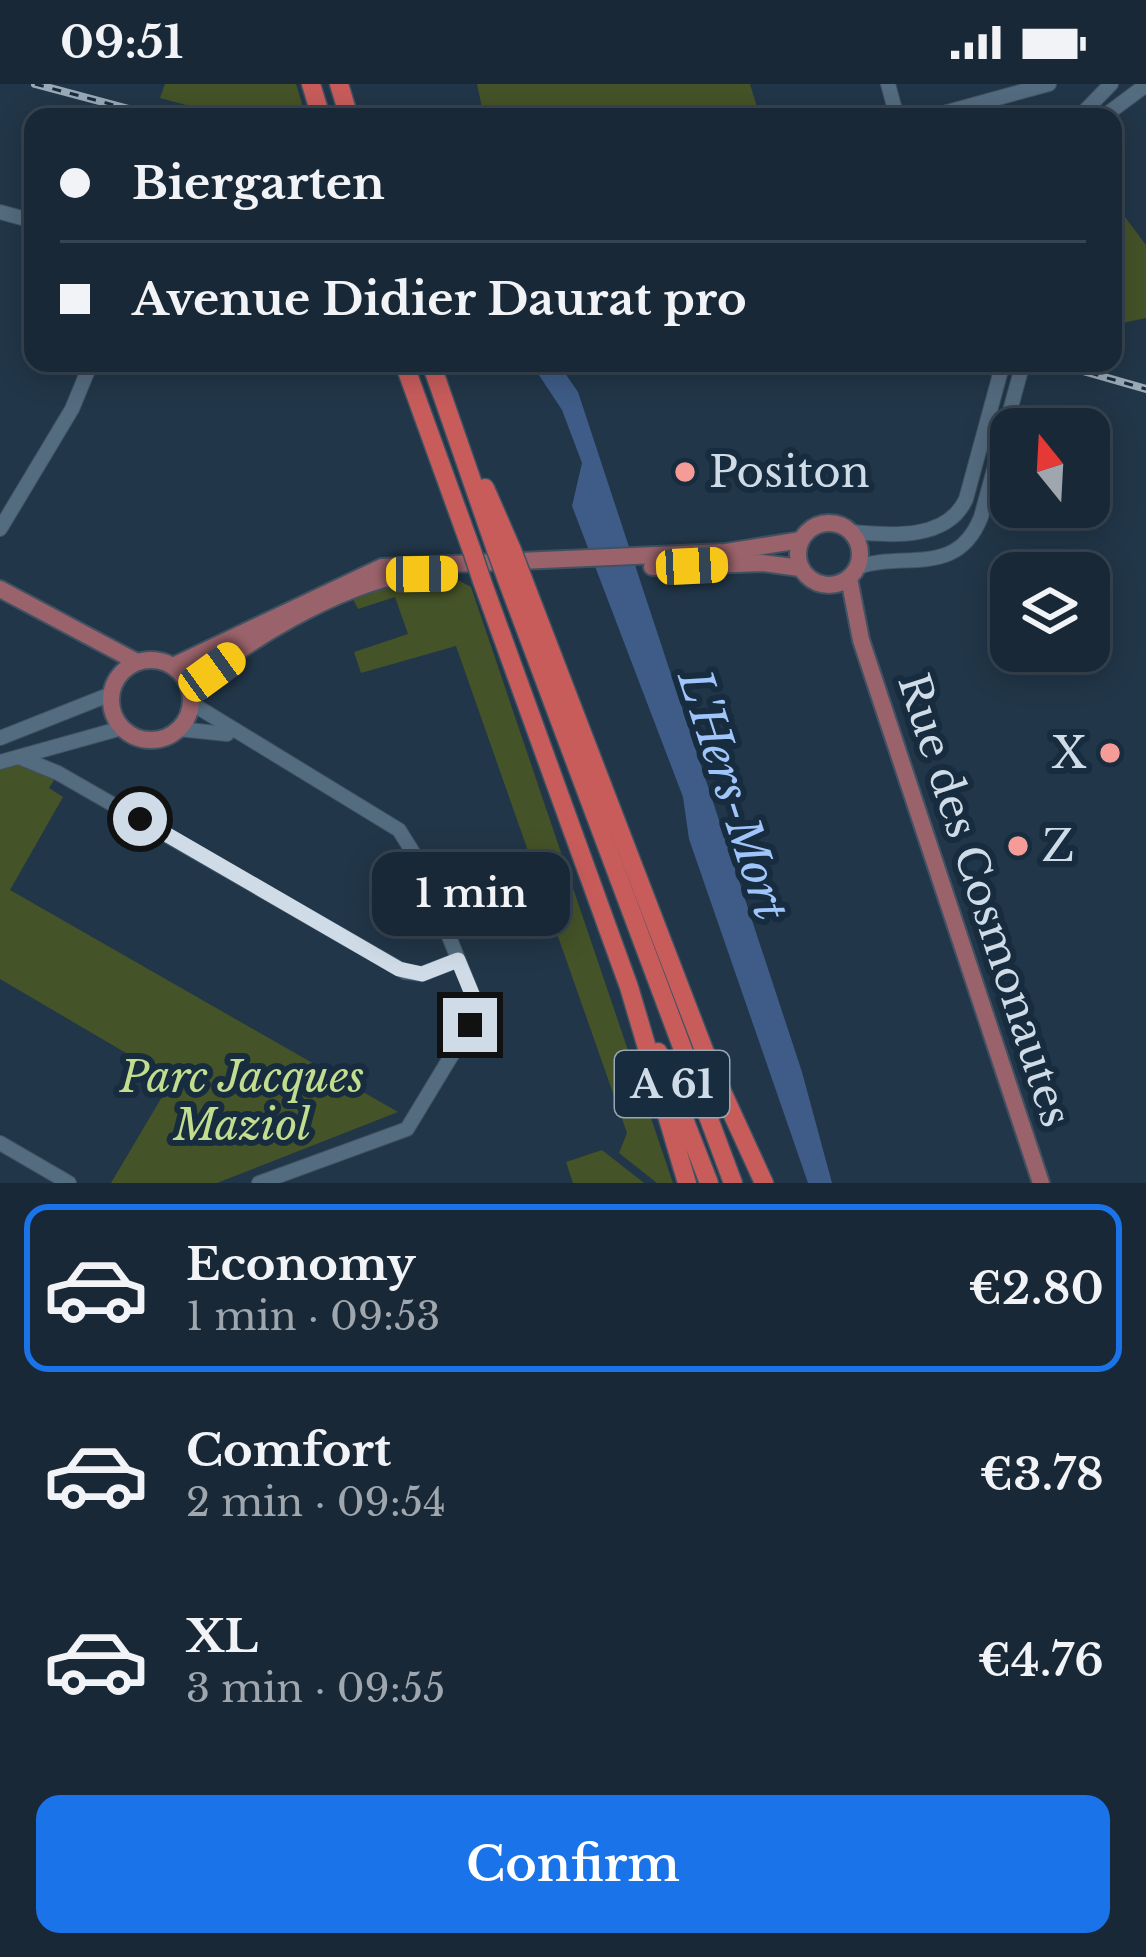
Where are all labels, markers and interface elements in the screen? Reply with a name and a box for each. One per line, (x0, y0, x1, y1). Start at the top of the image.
text: 09:51 (60, 14, 183, 70)
text: Biergarten (132, 155, 385, 211)
text: Avenue Didier Daurat pro (132, 271, 747, 327)
north arrow (990, 408, 1110, 528)
map controls (990, 408, 1110, 672)
place label: Positon (709, 446, 870, 498)
marker: Positon (672, 459, 698, 485)
car (655, 546, 729, 586)
button: layers (990, 552, 1110, 672)
car (386, 555, 458, 593)
car (172, 636, 252, 708)
water label: L'Hers-Mort (666, 661, 800, 928)
street label: Rue des Cosmonautes (887, 667, 1083, 1133)
place label: X (1052, 727, 1087, 779)
marker: X (1097, 740, 1123, 766)
route start (113, 792, 167, 846)
place label: Z (1042, 820, 1074, 872)
marker: Z (1005, 833, 1031, 859)
callout: 1 min (371, 851, 569, 935)
text: 1 min (415, 869, 527, 918)
route end (443, 998, 497, 1052)
park label: Parc Jacques Maziol (119, 1051, 364, 1151)
road number: A 61 (615, 1051, 729, 1117)
icon: car (42, 1234, 150, 1342)
text: Economy (186, 1236, 416, 1292)
text: €2.80 (968, 1260, 1104, 1316)
text: 1 min · 09:53 (186, 1292, 440, 1341)
icon: car (42, 1420, 150, 1528)
text: Comfort (186, 1422, 391, 1478)
text: €3.78 (980, 1446, 1104, 1502)
text: 2 min · 09:54 (186, 1478, 446, 1527)
icon: car (42, 1606, 150, 1714)
text: XL (186, 1608, 258, 1664)
text: €4.76 (977, 1632, 1104, 1688)
text: 3 min · 09:55 (186, 1664, 445, 1713)
button: Confirm (36, 1795, 1110, 1933)

